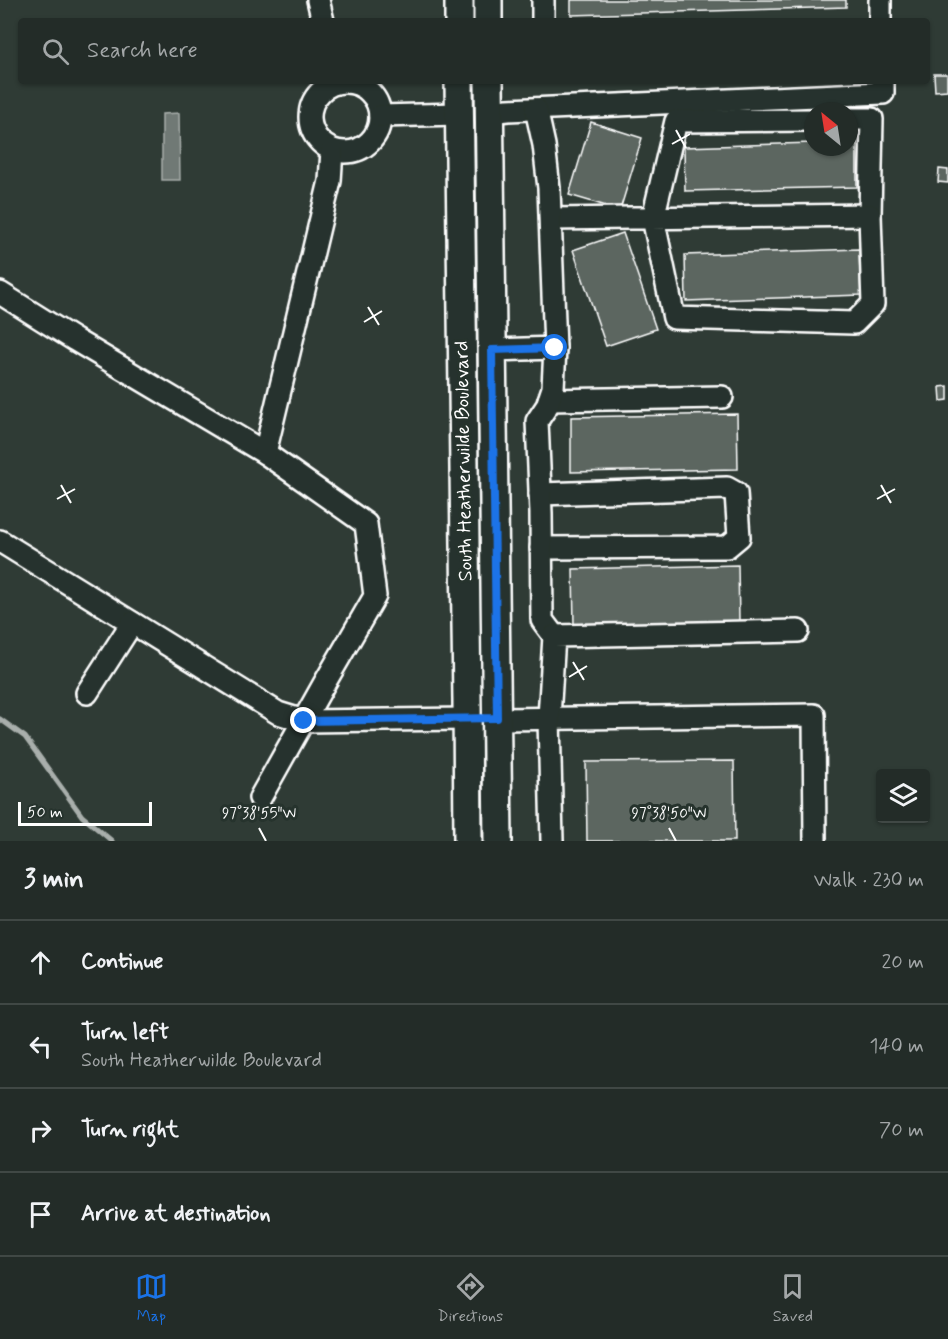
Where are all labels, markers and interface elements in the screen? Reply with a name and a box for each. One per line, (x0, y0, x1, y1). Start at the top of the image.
search box (18, 18, 930, 84)
icon: search (39, 35, 72, 68)
text: Search here (87, 37, 198, 65)
north arrow (804, 102, 858, 156)
route start (541, 334, 567, 360)
street label: South Heatherwilde Boulevard (448, 340, 480, 582)
route end (290, 707, 316, 733)
map controls (876, 769, 930, 823)
button: layers (876, 769, 930, 823)
scale bar (18, 799, 152, 826)
text: 50 m (27, 802, 63, 823)
text: 97°38'55"W (222, 804, 296, 824)
text: 97°38'50"W (632, 804, 706, 824)
text: 3 min (24, 863, 84, 897)
text: Walk · 230 m (814, 867, 924, 894)
icon: ahead (24, 946, 57, 979)
text: Continue (81, 948, 163, 976)
text: 20 m (881, 949, 924, 976)
text: Turn left (81, 1019, 169, 1047)
icon: left (24, 1030, 57, 1063)
text: 140 m (870, 1033, 924, 1060)
text: South Heatherwilde Boulevard (81, 1047, 322, 1074)
icon: right (24, 1114, 57, 1147)
text: Turn right (81, 1116, 179, 1144)
text: 70 m (879, 1117, 924, 1144)
icon: arrive (24, 1198, 57, 1231)
text: Arrive at destination (81, 1200, 271, 1228)
tab: Map (135, 1270, 168, 1327)
tab: Directions (437, 1270, 503, 1327)
tab: Saved (773, 1270, 813, 1327)

